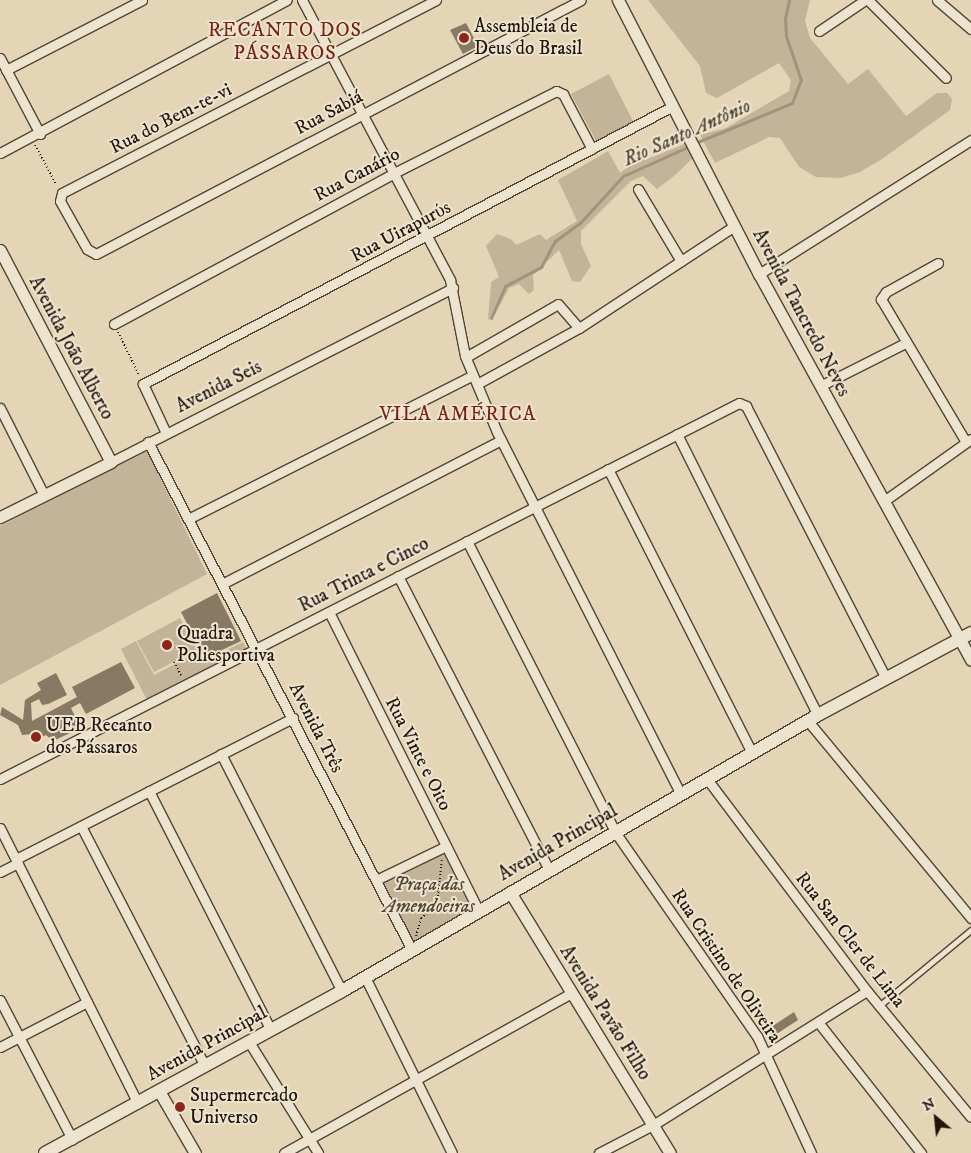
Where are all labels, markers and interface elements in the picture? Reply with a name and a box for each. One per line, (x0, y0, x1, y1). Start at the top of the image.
place label: Assembleia de Deus do Brasil (474, 16, 582, 60)
district label: RECANTO DOS PÁSSAROS (207, 19, 363, 66)
marker: Assembleia de Deus do Brasil (458, 32, 470, 44)
street label: Rua do Bem-te-vi (106, 79, 236, 159)
street label: Rua Sabiá (291, 86, 367, 140)
water label: Rio Santo Antônio (620, 94, 754, 172)
street label: Rua Canário (310, 143, 404, 207)
street label: Rua Uirapurύs (347, 196, 455, 268)
street label: Avenida Tancredo Neves (747, 225, 855, 401)
street label: Avenida João Alberto (24, 272, 118, 424)
street label: Avenida Seis (172, 356, 266, 418)
district label: VILA AMÉRICA (378, 402, 538, 426)
street label: Rua Trinta e Cinco (295, 532, 433, 618)
place label: Quadra Poliesportiva (177, 623, 275, 667)
marker: Quadra Poliesportiva (161, 639, 173, 651)
street label: Avenida Três (284, 679, 348, 777)
street label: Rua Vinte e Oito (380, 694, 456, 814)
place label: UEB Recanto dos Pássaros (46, 715, 152, 759)
marker: UEB Recanto dos Pássaros (30, 731, 42, 743)
street label: Avenida Principal (494, 800, 622, 886)
street label: Rua San Cler de Lima (790, 868, 910, 1012)
park label: Praça das Amendoeiras (383, 874, 475, 918)
street label: Rua Cristino de Oliveira (666, 885, 786, 1047)
street label: Avenida Pavão Filho (554, 941, 656, 1085)
street label: Avenida Principal (143, 1002, 271, 1086)
place label: Supermercado Universo (190, 1085, 298, 1129)
north arrow (911, 1093, 961, 1143)
text: N (920, 1094, 938, 1115)
marker: Supermercado Universo (174, 1101, 186, 1113)

